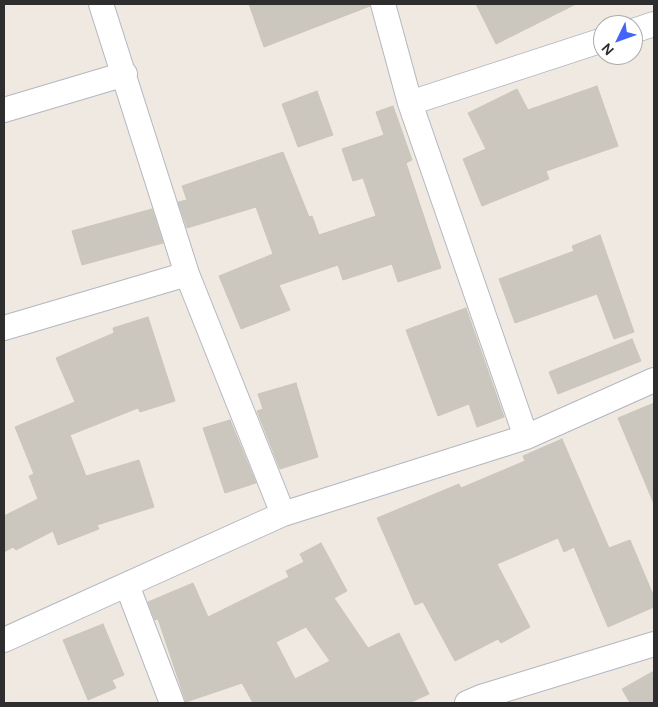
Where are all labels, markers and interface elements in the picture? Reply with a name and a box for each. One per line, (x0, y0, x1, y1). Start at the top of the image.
north arrow (593, 15, 643, 65)
text: N (597, 40, 618, 59)

